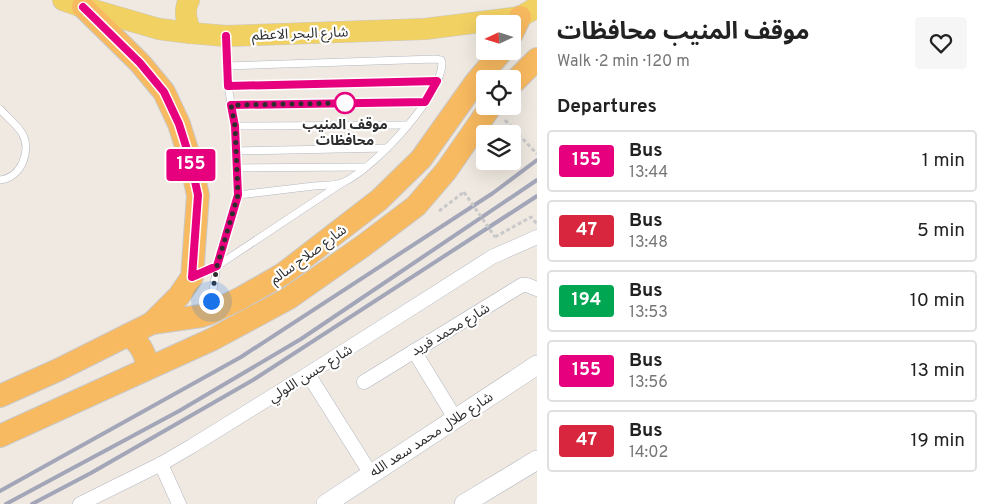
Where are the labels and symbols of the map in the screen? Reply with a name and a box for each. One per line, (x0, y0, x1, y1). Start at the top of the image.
north arrow (476, 15, 521, 60)
street label: شارع البحر الاعظم (252, 24, 349, 46)
marker: موقف المنيب محافظات (334, 92, 356, 114)
place label: موقف المنيب محافظات (302, 117, 388, 150)
line badge: 155 (162, 149, 220, 181)
street label: شارع صلاح سالم (267, 222, 351, 289)
your location (199, 289, 224, 314)
street label: شارع محمد فريد (408, 300, 494, 361)
street label: شارع حسن اللولي (266, 342, 357, 408)
street label: شارع طلال محمد سعد الله (367, 389, 497, 482)

